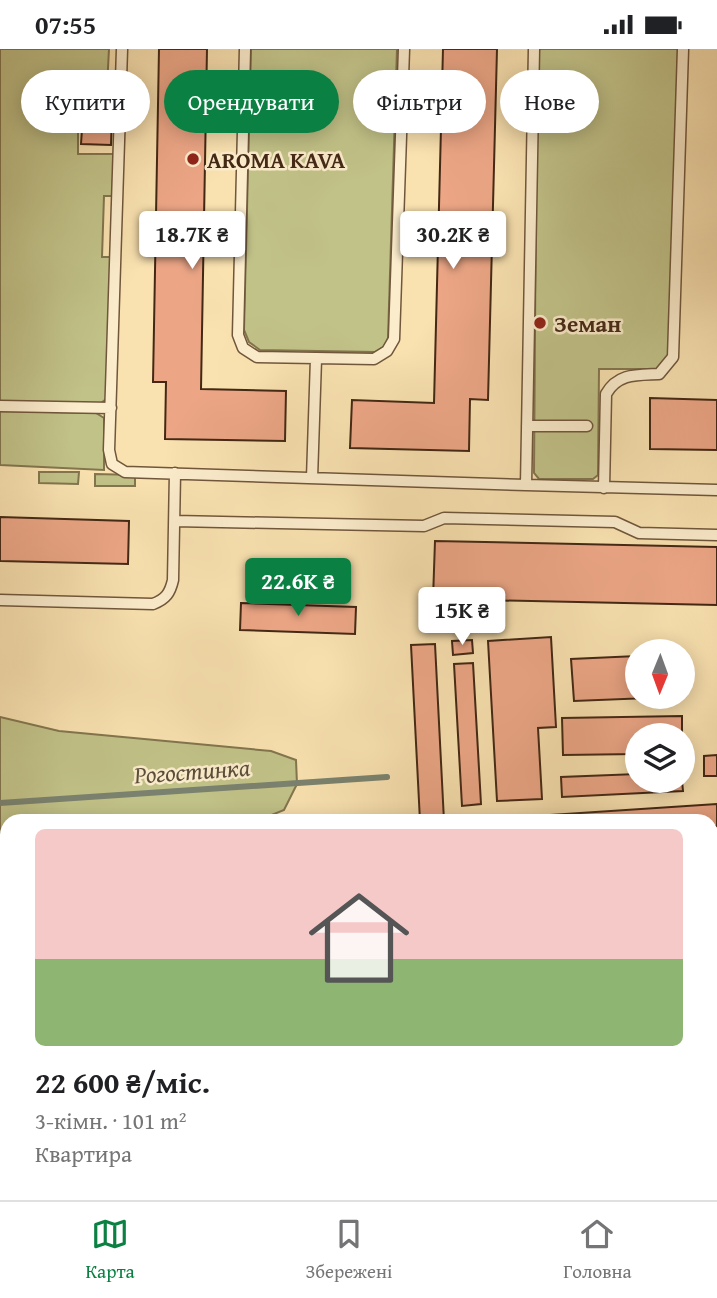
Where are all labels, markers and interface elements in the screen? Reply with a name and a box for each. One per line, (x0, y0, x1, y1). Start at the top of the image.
text: 07:55 (35, 5, 96, 44)
chip: Купити (21, 70, 150, 133)
chip: Орендувати (164, 70, 339, 133)
chip: Фільтри (353, 70, 486, 133)
chip: Нове (500, 70, 599, 133)
place label: AROMA KAVA (207, 143, 346, 176)
marker: AROMA KAVA (185, 151, 201, 167)
pin: 18.7K ₴ (127, 211, 257, 271)
pin: 30.2K ₴ (388, 211, 518, 271)
text: 18.7K ₴ (155, 217, 229, 250)
text: 30.2K ₴ (416, 217, 490, 250)
place label: Земан (554, 307, 621, 340)
marker: Земан (532, 315, 548, 331)
pin: 22.6K ₴ (233, 559, 363, 618)
text: 22.6K ₴ (261, 564, 335, 597)
pin: 15K ₴ (413, 587, 511, 647)
text: 15K ₴ (434, 593, 490, 626)
north arrow (625, 639, 695, 709)
map controls (625, 639, 695, 793)
button: layers (625, 723, 695, 793)
water label: Рогостинка (132, 749, 251, 793)
icon: home (296, 875, 422, 1001)
text: 22 600 ₴/міс. (35, 1060, 210, 1104)
text: 3-кімн. · 101 m² (35, 1104, 187, 1137)
text: Квартира (35, 1137, 132, 1170)
tab: Карта (85, 1215, 135, 1285)
tab: Збережені (305, 1215, 392, 1285)
tab: Головна (563, 1215, 632, 1285)

